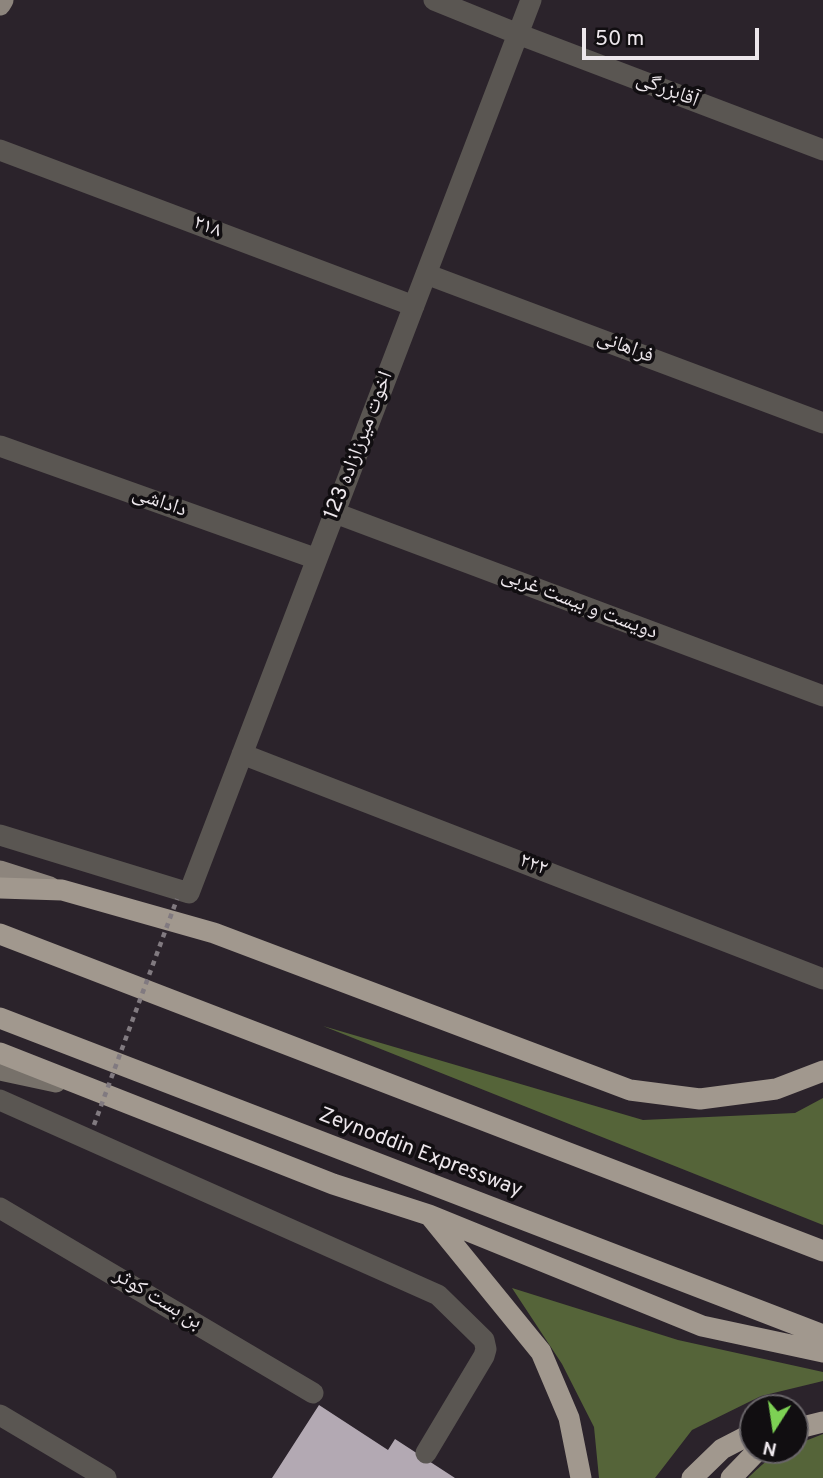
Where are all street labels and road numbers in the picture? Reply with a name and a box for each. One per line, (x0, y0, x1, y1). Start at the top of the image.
street label: آقابزرگی (632, 68, 702, 114)
street label: ۲۱۸ (189, 211, 225, 245)
street label: فراهانی (593, 326, 657, 370)
street label: اخوت میرزازاده 123 (320, 368, 400, 524)
street label: داداشی (129, 482, 189, 524)
street label: دویست و بیست غربی (497, 564, 661, 646)
street label: ۲۲۲ (515, 849, 551, 883)
street label: Zeynoddin Expressway (315, 1104, 525, 1204)
street label: بن بست کوثر (108, 1264, 206, 1336)

